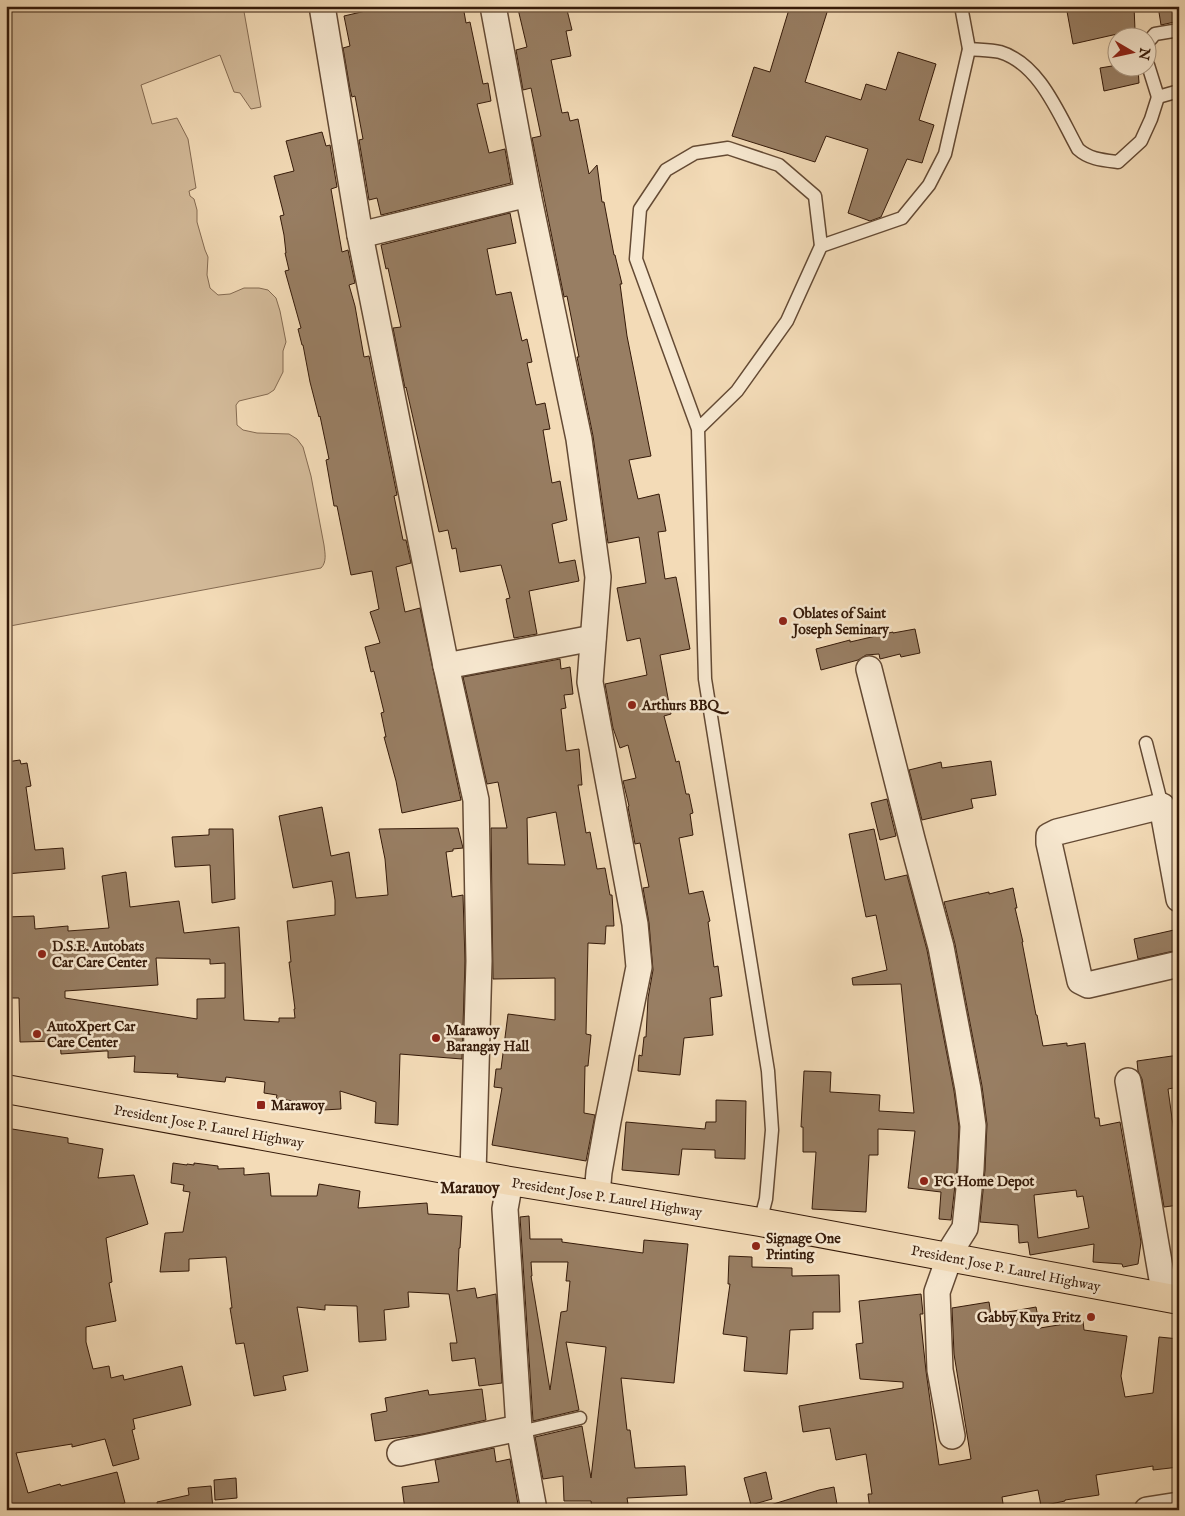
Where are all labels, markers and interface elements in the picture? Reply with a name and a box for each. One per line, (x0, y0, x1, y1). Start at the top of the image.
north arrow (1108, 28, 1158, 78)
text: N (1134, 45, 1154, 61)
place label: Oblates of Saint Joseph Seminary (791, 605, 890, 639)
marker: Oblates of Saint Joseph Seminary (777, 615, 789, 627)
place label: Arthurs BBQ (641, 697, 730, 715)
marker: Arthurs BBQ (626, 699, 638, 711)
place label: D.S.E. Autobats Car Care Center (52, 938, 148, 972)
marker: D.S.E. Autobats Car Care Center (36, 948, 48, 960)
place label: AutoXpert Car Care Center (46, 1018, 136, 1052)
place label: Marawoy Barangay Hall (446, 1022, 530, 1056)
marker: AutoXpert Car Care Center (31, 1028, 43, 1040)
marker: Marawoy Barangay Hall (430, 1032, 442, 1044)
place label: Marawoy (271, 1097, 326, 1115)
marker: Marawoy (255, 1099, 267, 1111)
street label: President Jose P. Laurel Highway (112, 1101, 305, 1153)
place label: FG Home Depot (934, 1173, 1034, 1191)
street label: President Jose P. Laurel Highway (510, 1174, 703, 1222)
marker: FG Home Depot (918, 1175, 930, 1187)
district label: Marauoy (440, 1179, 501, 1199)
place label: Signage One Printing (766, 1230, 841, 1264)
marker: Signage One Printing (750, 1240, 762, 1252)
street label: President Jose P. Laurel Highway (910, 1242, 1102, 1296)
place label: Gabby Kuya Fritz (977, 1309, 1082, 1327)
marker: Gabby Kuya Fritz (1085, 1311, 1097, 1323)

